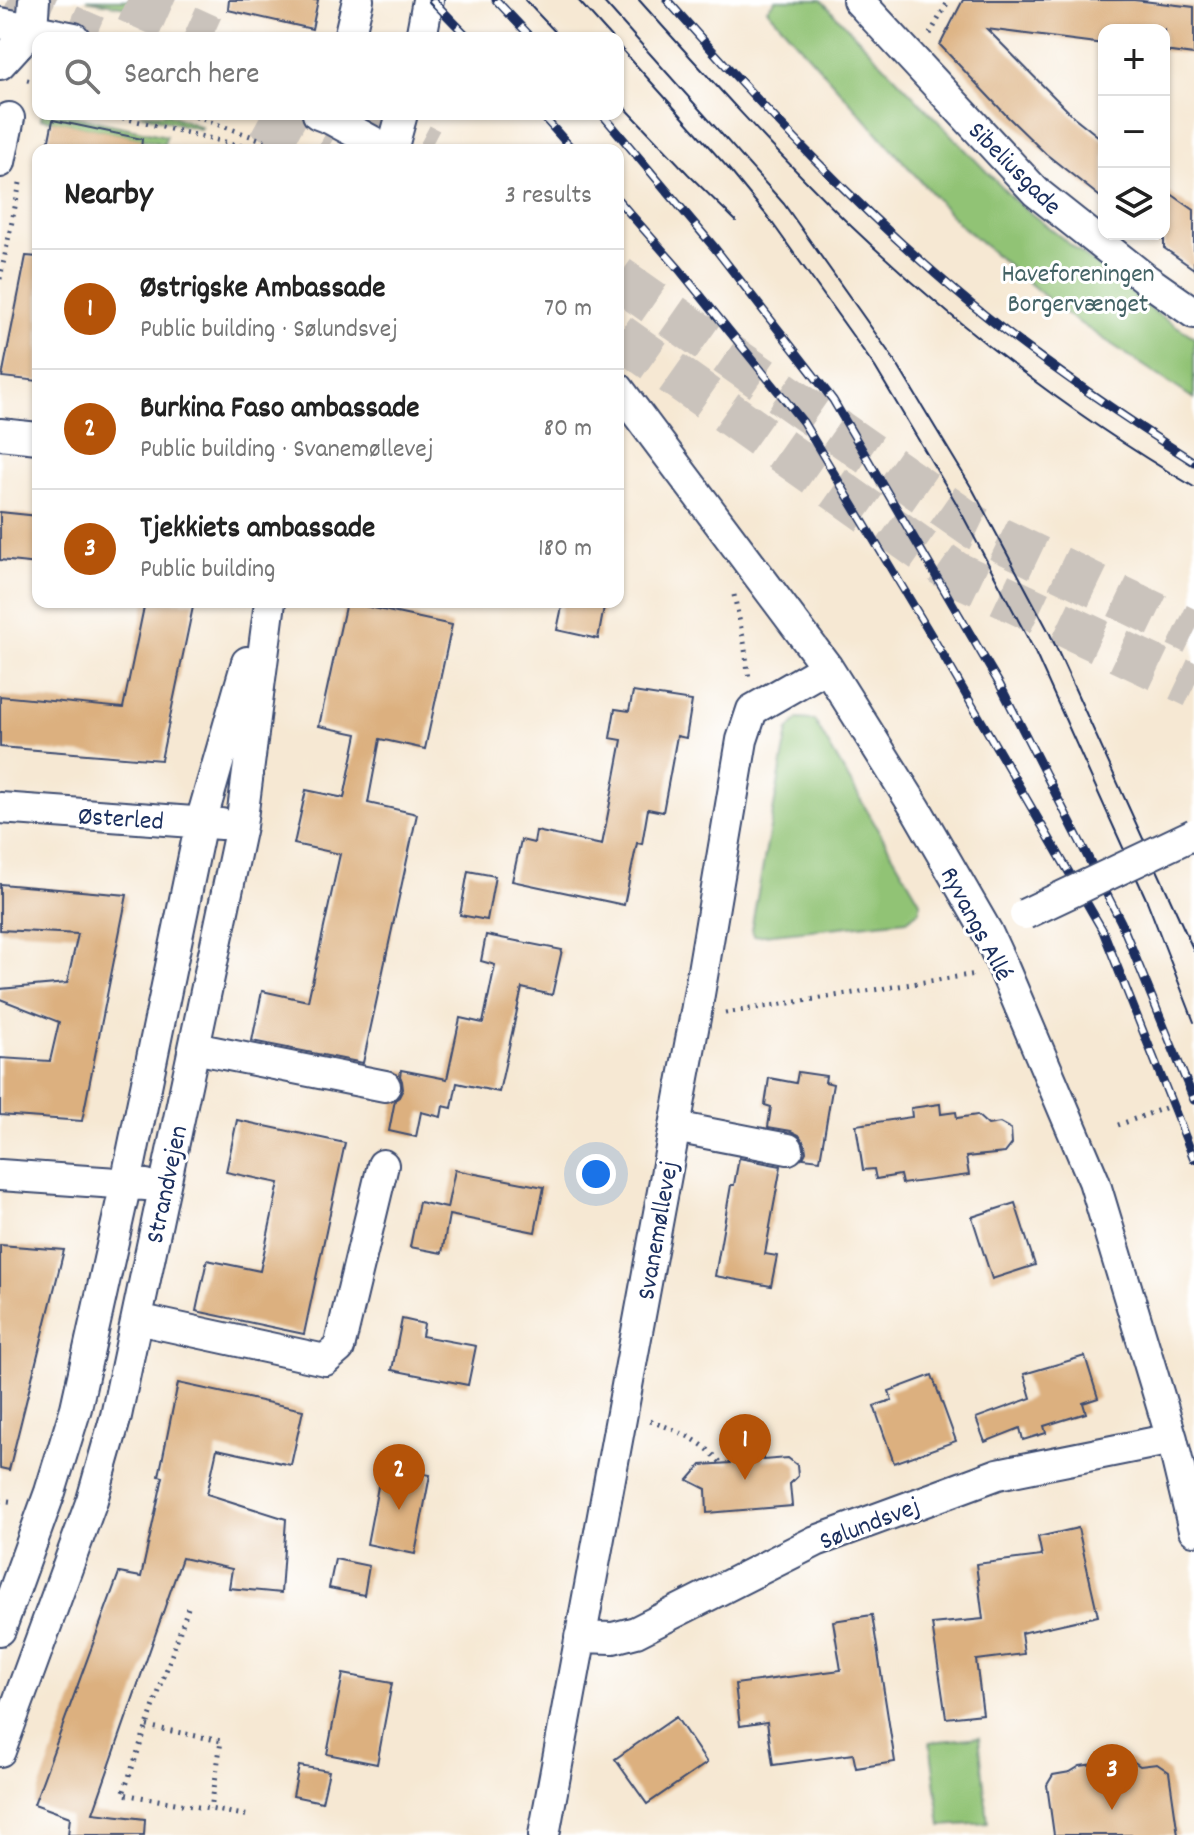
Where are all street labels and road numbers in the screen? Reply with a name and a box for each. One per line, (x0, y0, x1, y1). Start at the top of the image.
street label: Sibeliusgade (958, 114, 1069, 225)
street label: Østerled (77, 799, 165, 842)
street label: Ryvangs Allé (929, 861, 1020, 988)
street label: Strandvejen (138, 1122, 199, 1247)
street label: Svanemøllevej (629, 1158, 690, 1303)
street label: Sølundsvej (815, 1489, 926, 1561)

